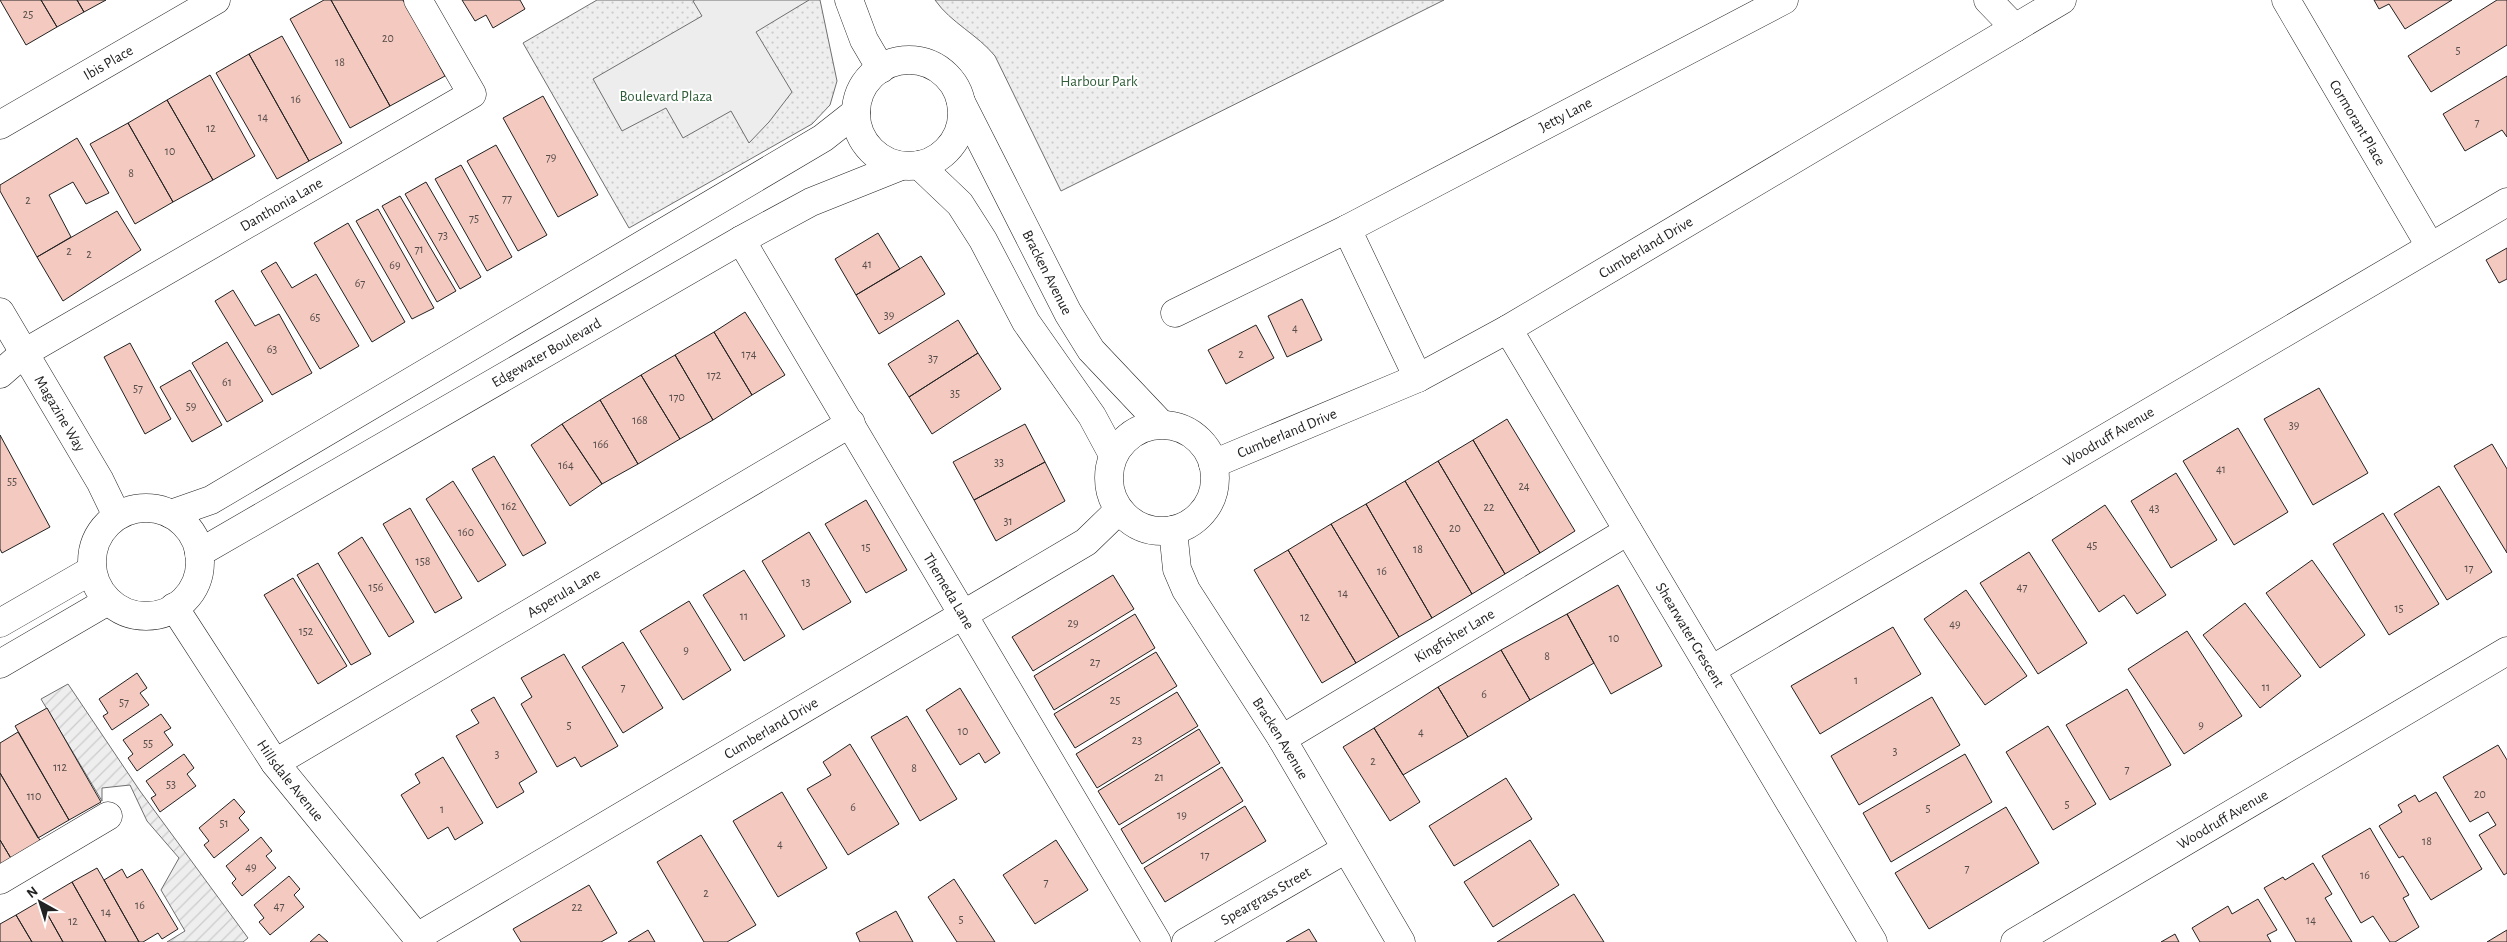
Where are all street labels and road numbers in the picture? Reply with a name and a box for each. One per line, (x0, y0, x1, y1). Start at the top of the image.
street label: Ibis Place (81, 43, 136, 83)
street label: Cormorant Place (2326, 77, 2388, 168)
street label: Jetty Lane (1537, 95, 1595, 135)
street label: Danthonia Lane (238, 175, 325, 234)
street label: Cumberland Drive (1596, 214, 1696, 281)
street label: Bracken Avenue (1019, 228, 1075, 317)
street label: Edgewater Boulevard (489, 315, 604, 390)
street label: Magazine Way (31, 373, 88, 455)
street label: Woodruff Avenue (2060, 404, 2157, 469)
street label: Cumberland Drive (1235, 406, 1339, 461)
street label: Themeda Lane (920, 551, 977, 632)
street label: Asperula Lane (525, 566, 603, 620)
street label: Shearwater Crescent (1653, 580, 1727, 690)
street label: Kingfisher Lane (1412, 606, 1497, 666)
street label: Cumberland Drive (722, 695, 821, 762)
street label: Bracken Avenue (1249, 695, 1311, 782)
street label: Hillsdale Avenue (254, 737, 326, 824)
street label: Woodruff Avenue (2175, 787, 2271, 852)
street label: Speargrass Street (1218, 864, 1313, 928)

